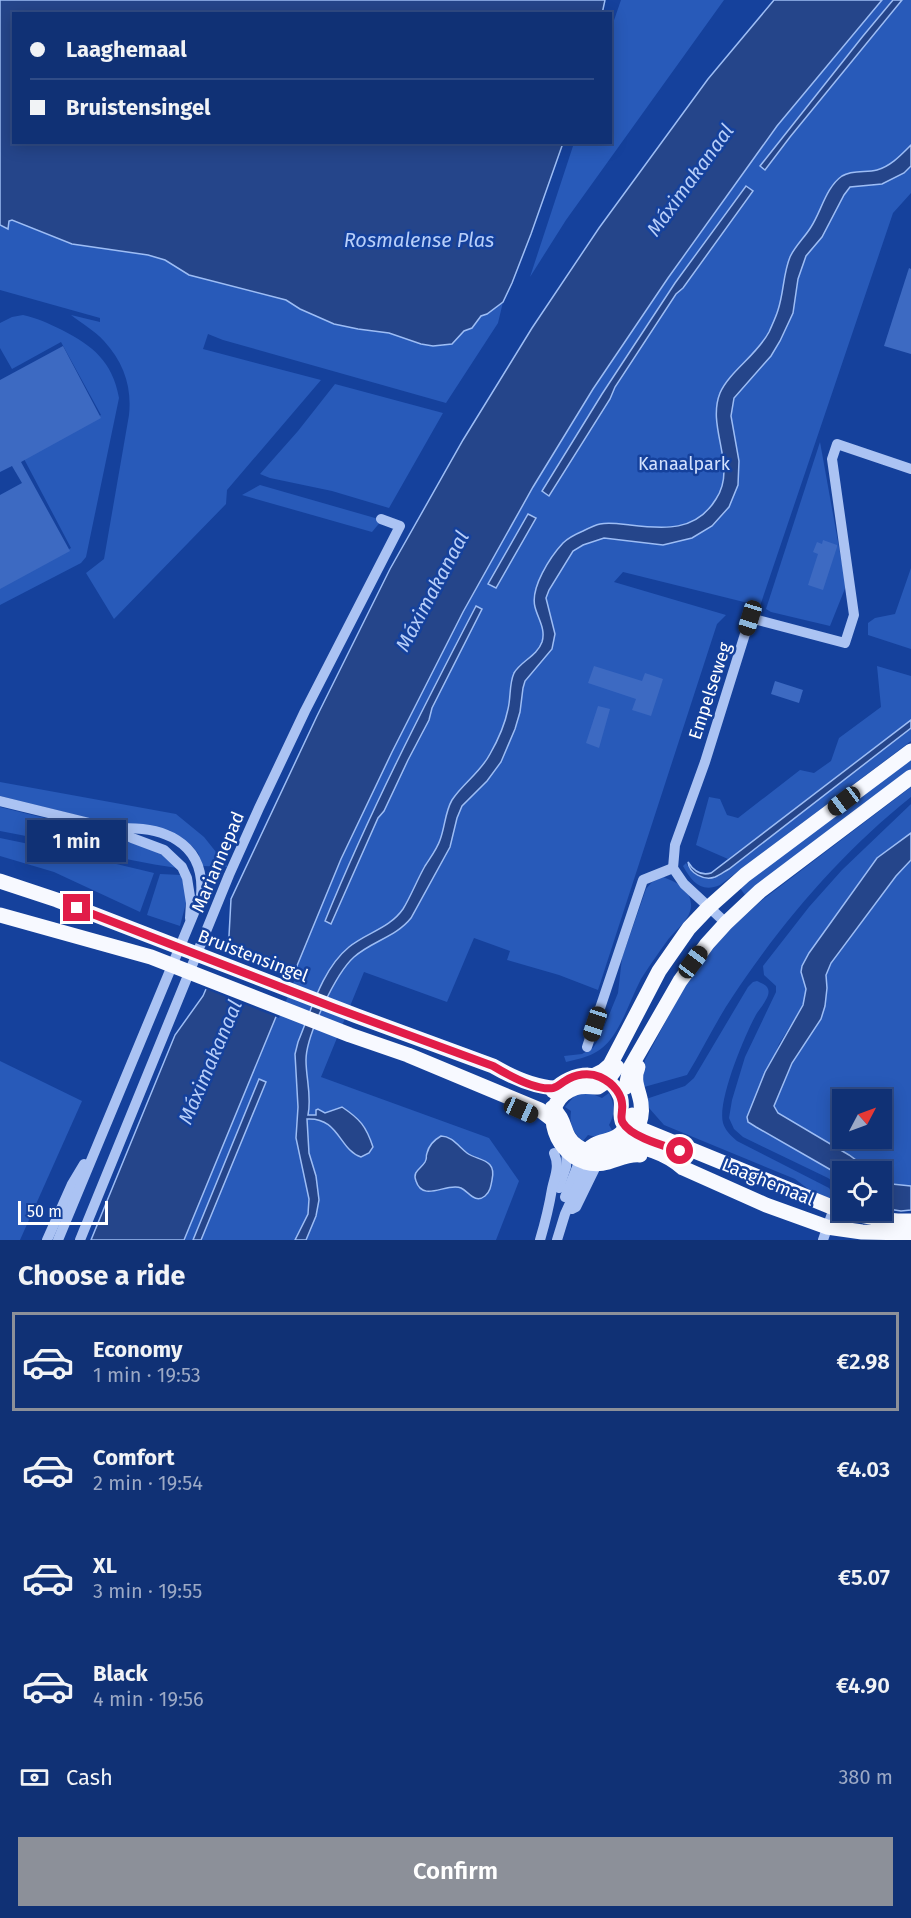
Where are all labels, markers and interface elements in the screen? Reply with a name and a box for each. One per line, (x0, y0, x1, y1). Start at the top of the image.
text: Laaghemaal (66, 36, 187, 63)
text: Bruistensingel (66, 94, 211, 121)
water label: Máximakanaal (641, 119, 739, 241)
water label: Rosmalense Plas (344, 228, 494, 252)
park label: Kanaalpark (638, 453, 731, 475)
water label: Máximakanaal (390, 527, 474, 655)
car (736, 598, 764, 638)
street label: Empelseweg (684, 639, 736, 742)
car (824, 783, 864, 819)
street label: Mariannepad (187, 808, 249, 916)
callout: 1 min (28, 821, 127, 863)
text: 1 min (52, 829, 101, 853)
route end (63, 894, 90, 921)
street label: Bruistensingel (195, 925, 311, 987)
car (675, 942, 711, 982)
water label: Máximakanaal (173, 996, 247, 1128)
car (581, 1004, 609, 1044)
north arrow (832, 1089, 892, 1149)
map controls (832, 1089, 892, 1221)
car (501, 1094, 541, 1126)
route start (666, 1137, 693, 1164)
street label: Laaghemaal (719, 1153, 817, 1211)
button: locate (832, 1161, 892, 1221)
scale bar (18, 1198, 108, 1226)
text: 50 m (27, 1202, 62, 1221)
text: Choose a ride (18, 1260, 185, 1292)
icon: car (21, 1335, 75, 1389)
text: Economy (93, 1336, 182, 1363)
text: €2.98 (836, 1348, 890, 1375)
text: 1 min · 19:53 (93, 1363, 201, 1387)
icon: car (21, 1443, 75, 1497)
text: Comfort (93, 1444, 174, 1471)
text: €4.03 (837, 1456, 890, 1483)
text: 2 min · 19:54 (93, 1471, 203, 1495)
icon: car (21, 1551, 75, 1605)
text: XL (93, 1552, 117, 1579)
text: €5.07 (838, 1564, 890, 1591)
text: 3 min · 19:55 (93, 1579, 202, 1603)
icon: car (21, 1659, 75, 1713)
text: Black (93, 1660, 148, 1687)
text: €4.90 (836, 1672, 890, 1699)
text: 4 min · 19:56 (93, 1687, 204, 1711)
icon: cash (18, 1761, 51, 1794)
text: Cash (66, 1764, 113, 1791)
text: 380 m (838, 1765, 893, 1789)
button: Confirm (18, 1837, 893, 1906)

